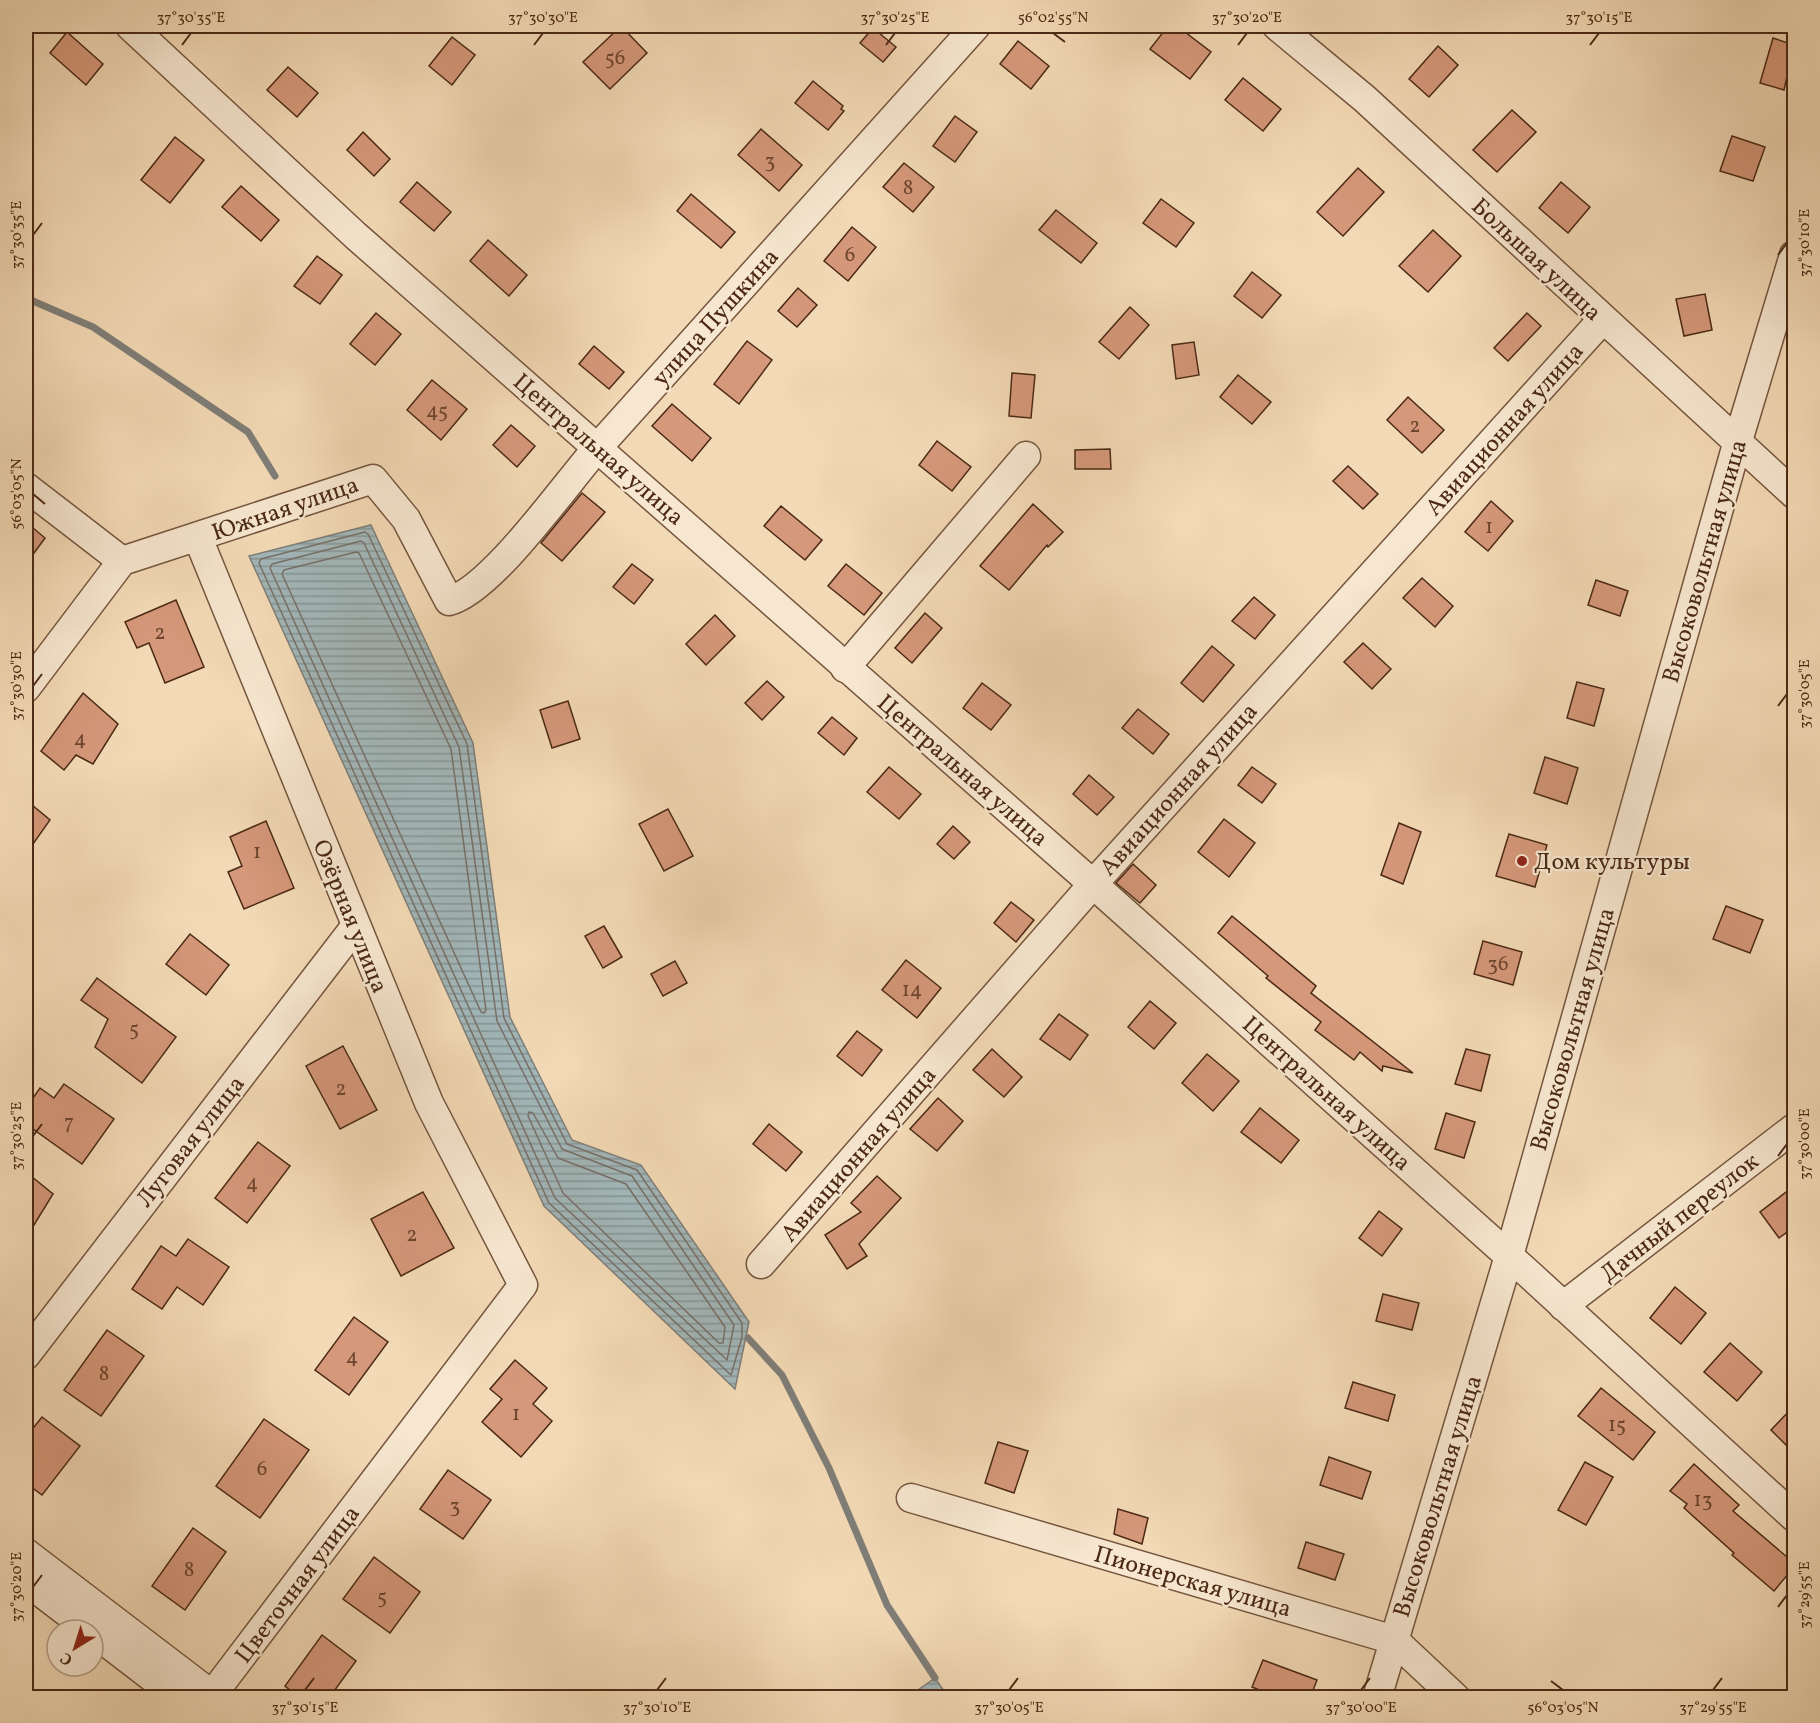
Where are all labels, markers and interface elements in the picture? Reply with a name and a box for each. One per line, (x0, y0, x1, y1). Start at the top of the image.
text: 37°30'35"E (157, 8, 225, 29)
text: 37°30'30"E (508, 8, 578, 29)
text: 37°30'25"E (861, 8, 929, 29)
text: 56°02'55"N (1018, 8, 1088, 29)
text: 37°30'20"E (1212, 8, 1282, 29)
text: 37°30'15"E (1566, 8, 1632, 29)
house number: 56 (605, 44, 625, 73)
house number: 3 (765, 147, 775, 176)
house number: 8 (903, 174, 913, 203)
street label: Большая улица (1463, 191, 1609, 330)
text: 37°30'35"E (7, 201, 28, 269)
text: 37°30'10"E (1795, 209, 1816, 277)
house number: 6 (845, 241, 855, 270)
street label: улица Пушкина (645, 242, 788, 395)
street label: Авиационная улица (1418, 336, 1593, 524)
street label: Центральная улица (505, 366, 691, 535)
house number: 45 (426, 397, 448, 426)
house number: 2 (1409, 412, 1421, 441)
street label: Высоковольтная улица (1655, 436, 1757, 687)
text: 56°03'05"N (7, 458, 28, 530)
street label: Южная улица (208, 469, 364, 551)
house number: 1 (1485, 513, 1493, 542)
house number: 2 (154, 619, 166, 648)
text: 37°30'30"E (7, 651, 28, 721)
text: 37°30'05"E (1795, 659, 1816, 729)
street label: Центральная улица (869, 687, 1055, 856)
street label: Авиационная улица (1092, 696, 1267, 884)
house number: 4 (74, 725, 86, 754)
street label: Озёрная улица (303, 835, 395, 999)
house number: 1 (253, 838, 261, 867)
place label: Дом культуры (1534, 846, 1690, 880)
marker: Дом культуры (1515, 854, 1529, 868)
street label: Высоковольтная улица (1523, 904, 1625, 1155)
house number: 36 (1487, 950, 1509, 979)
house number: 14 (902, 976, 922, 1005)
street label: Центральная улица (1234, 1009, 1418, 1180)
house number: 5 (129, 1015, 139, 1044)
street label: Авиационная улица (774, 1060, 945, 1250)
street label: Луговая улица (129, 1069, 254, 1215)
house number: 2 (335, 1075, 347, 1104)
text: 37°30'25"E (7, 1102, 28, 1170)
text: 37°30'00"E (1795, 1108, 1816, 1180)
house number: 7 (64, 1109, 74, 1138)
street label: Дачный переулок (1594, 1146, 1767, 1292)
house number: 4 (246, 1169, 258, 1198)
house number: 2 (406, 1221, 418, 1250)
house number: 4 (346, 1343, 358, 1372)
house number: 8 (99, 1360, 109, 1389)
street label: Высоковольтная улица (1386, 1371, 1492, 1622)
house number: 1 (512, 1400, 520, 1429)
house number: 15 (1608, 1411, 1626, 1440)
house number: 6 (257, 1455, 267, 1484)
house number: 13 (1694, 1486, 1712, 1515)
house number: 3 (450, 1492, 460, 1521)
street label: Цветочная улица (228, 1499, 369, 1671)
street label: Пионерская улица (1090, 1538, 1295, 1627)
text: 37°30'20"E (7, 1552, 28, 1622)
house number: 8 (184, 1556, 194, 1585)
text: 37°29'55"E (1795, 1561, 1816, 1629)
house number: 5 (377, 1583, 387, 1612)
north arrow (45, 1618, 105, 1678)
text: С (56, 1646, 78, 1670)
text: 37°30'15"E (272, 1698, 338, 1719)
text: 37°30'10"E (623, 1698, 691, 1719)
text: 37°30'05"E (974, 1698, 1044, 1719)
text: 37°30'00"E (1325, 1698, 1397, 1719)
text: 56°03'05"N (1527, 1698, 1599, 1719)
text: 37°29'55"E (1679, 1698, 1747, 1719)

